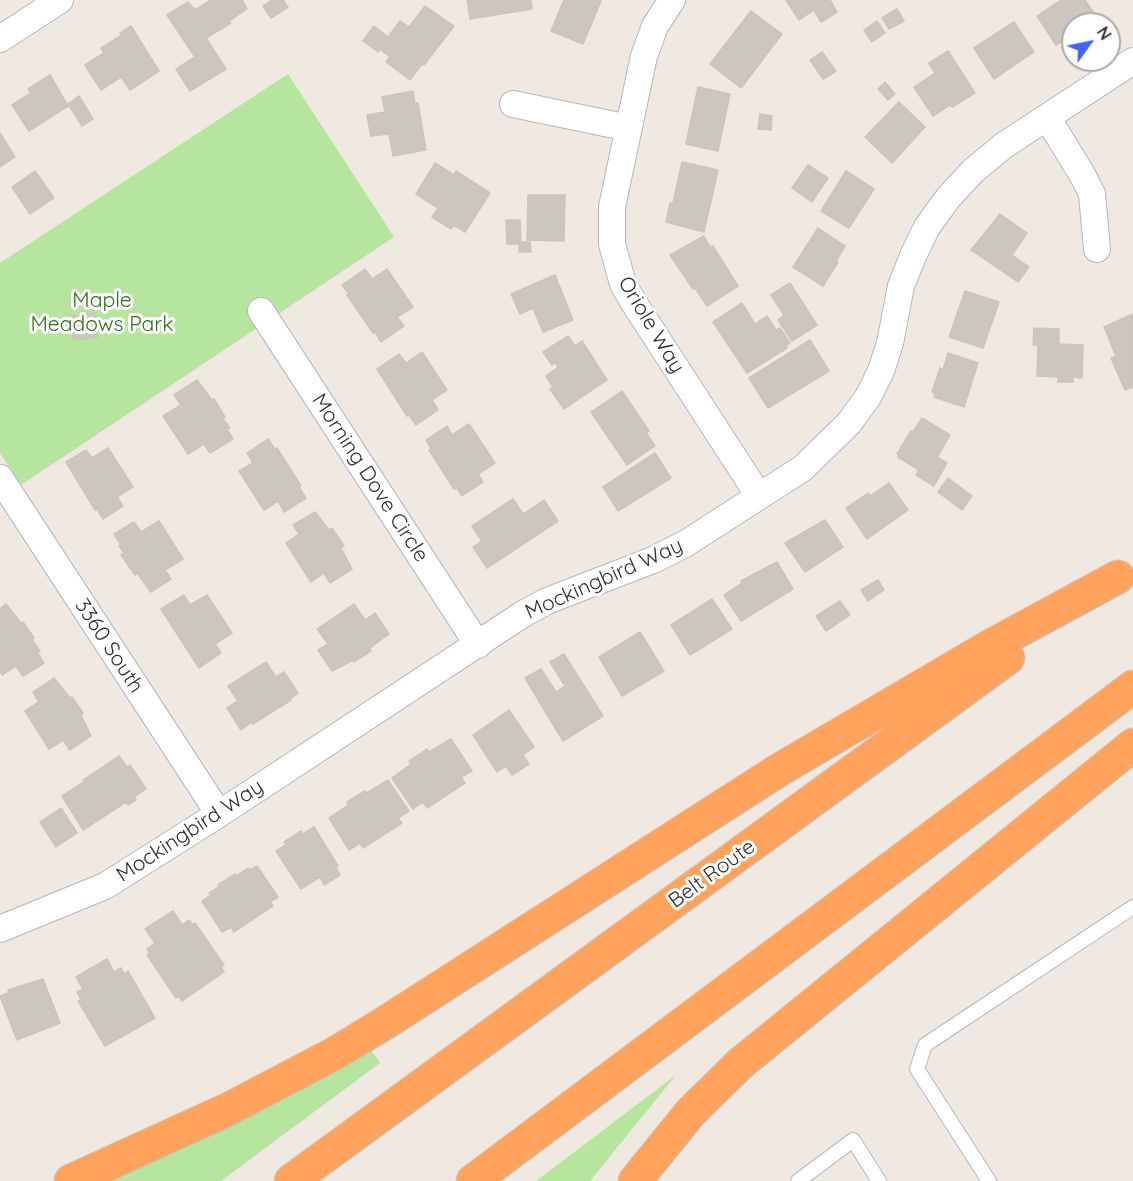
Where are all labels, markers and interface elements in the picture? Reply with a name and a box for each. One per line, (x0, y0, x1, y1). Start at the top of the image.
north arrow (1061, 12, 1121, 72)
text: N (1093, 23, 1116, 44)
street label: Oriole Way (612, 272, 690, 378)
park label: Maple Meadows Park (30, 288, 174, 338)
street label: Morning Dove Circle (306, 389, 434, 567)
street label: Mockingbird Way (521, 533, 687, 625)
street label: 3360 South (69, 594, 149, 698)
street label: Mockingbird Way (112, 774, 268, 888)
street label: Belt Route (664, 834, 760, 914)

